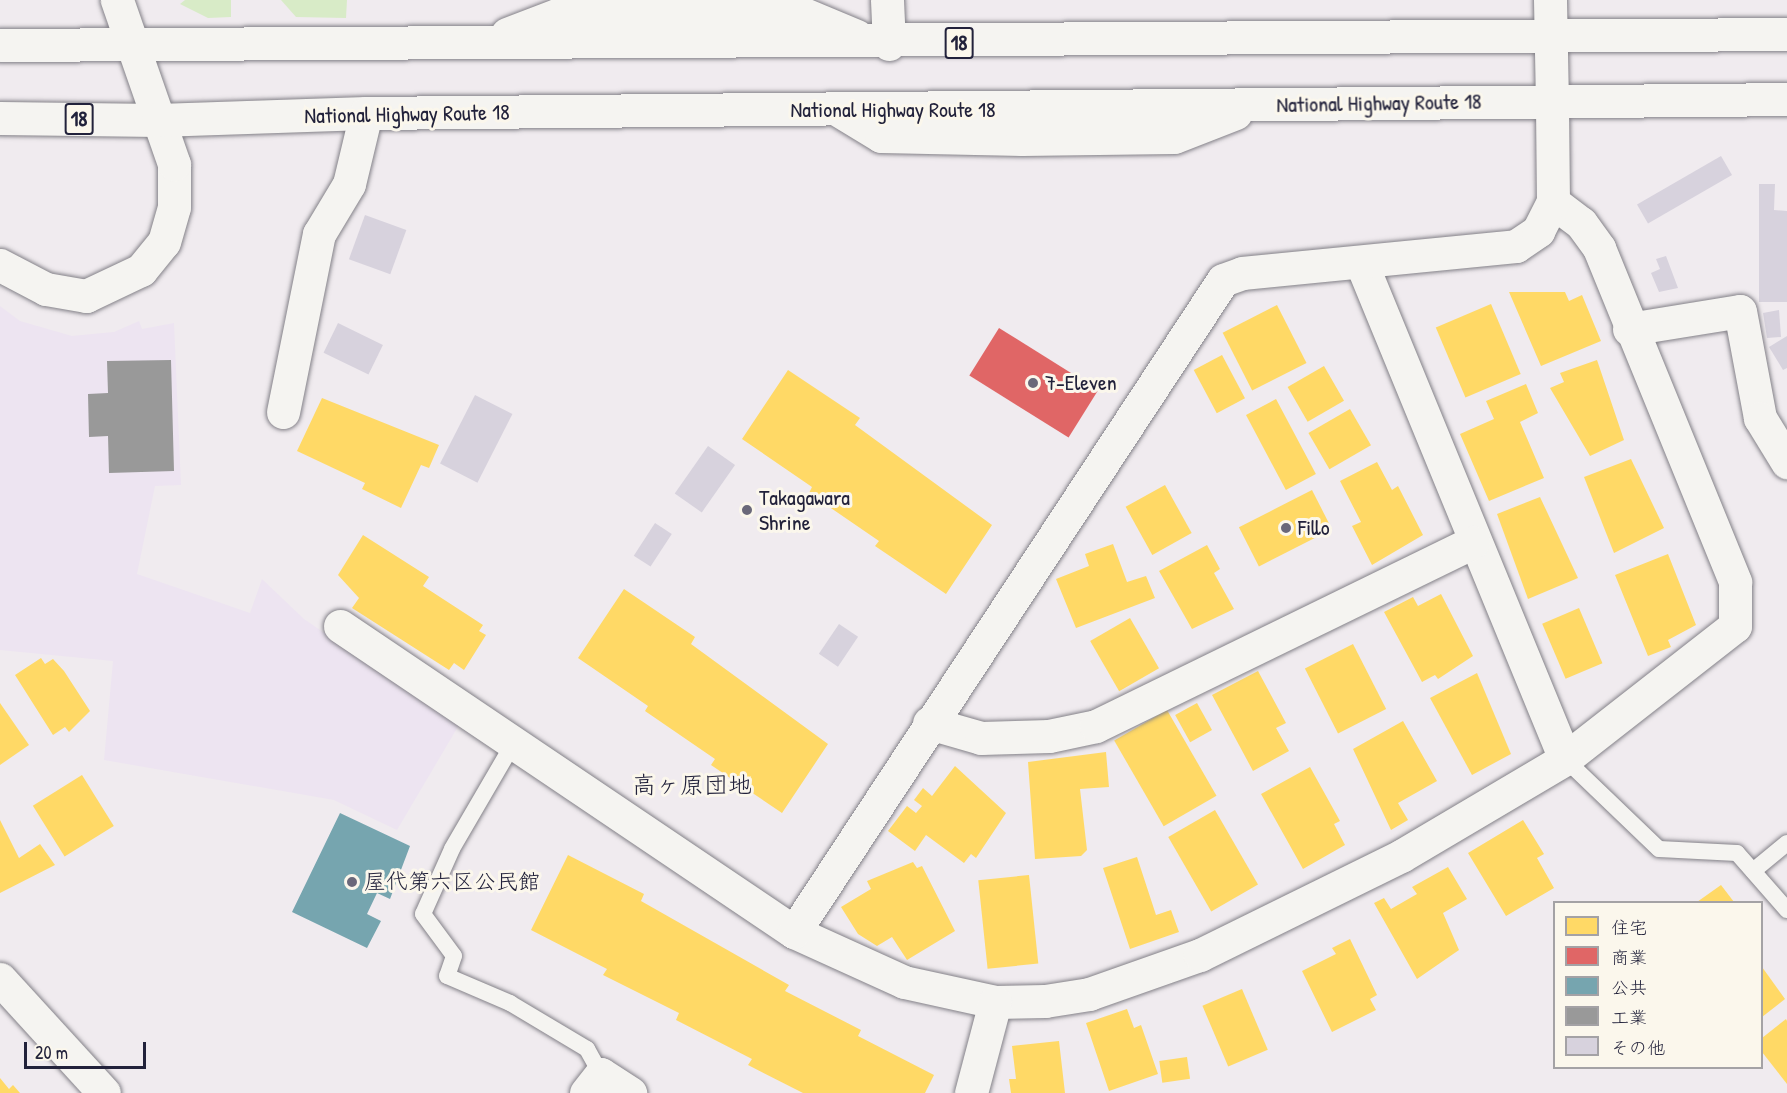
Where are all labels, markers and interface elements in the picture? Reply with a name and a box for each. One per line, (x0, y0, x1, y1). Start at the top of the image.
road number: 18 (944, 25, 974, 61)
street label: National Highway Route 18 (1276, 88, 1482, 118)
street label: National Highway Route 18 (790, 97, 996, 123)
street label: National Highway Route 18 (304, 99, 510, 129)
road number: 18 (64, 101, 94, 137)
place label: 7-Eleven (1045, 370, 1117, 396)
marker: 7-Eleven (1026, 376, 1040, 390)
place label: Takagawara Shrine (759, 484, 850, 536)
marker: Takagawara Shrine (740, 503, 754, 517)
place label: Fillo (1298, 515, 1330, 541)
marker: Fillo (1279, 521, 1293, 535)
district label: 高ヶ原団地 (632, 771, 752, 799)
place label: 屋代第六区公民館 (364, 869, 540, 895)
marker: 屋代第六区公民館 (345, 875, 359, 889)
legend (1553, 901, 1763, 1069)
text: 住宅 (1611, 915, 1647, 940)
text: 商業 (1611, 945, 1647, 970)
text: 公共 (1611, 975, 1647, 1000)
text: 工業 (1611, 1005, 1647, 1030)
scale bar (27, 1030, 148, 1068)
text: その他 (1611, 1035, 1665, 1060)
text: 20 m (35, 1040, 68, 1065)

